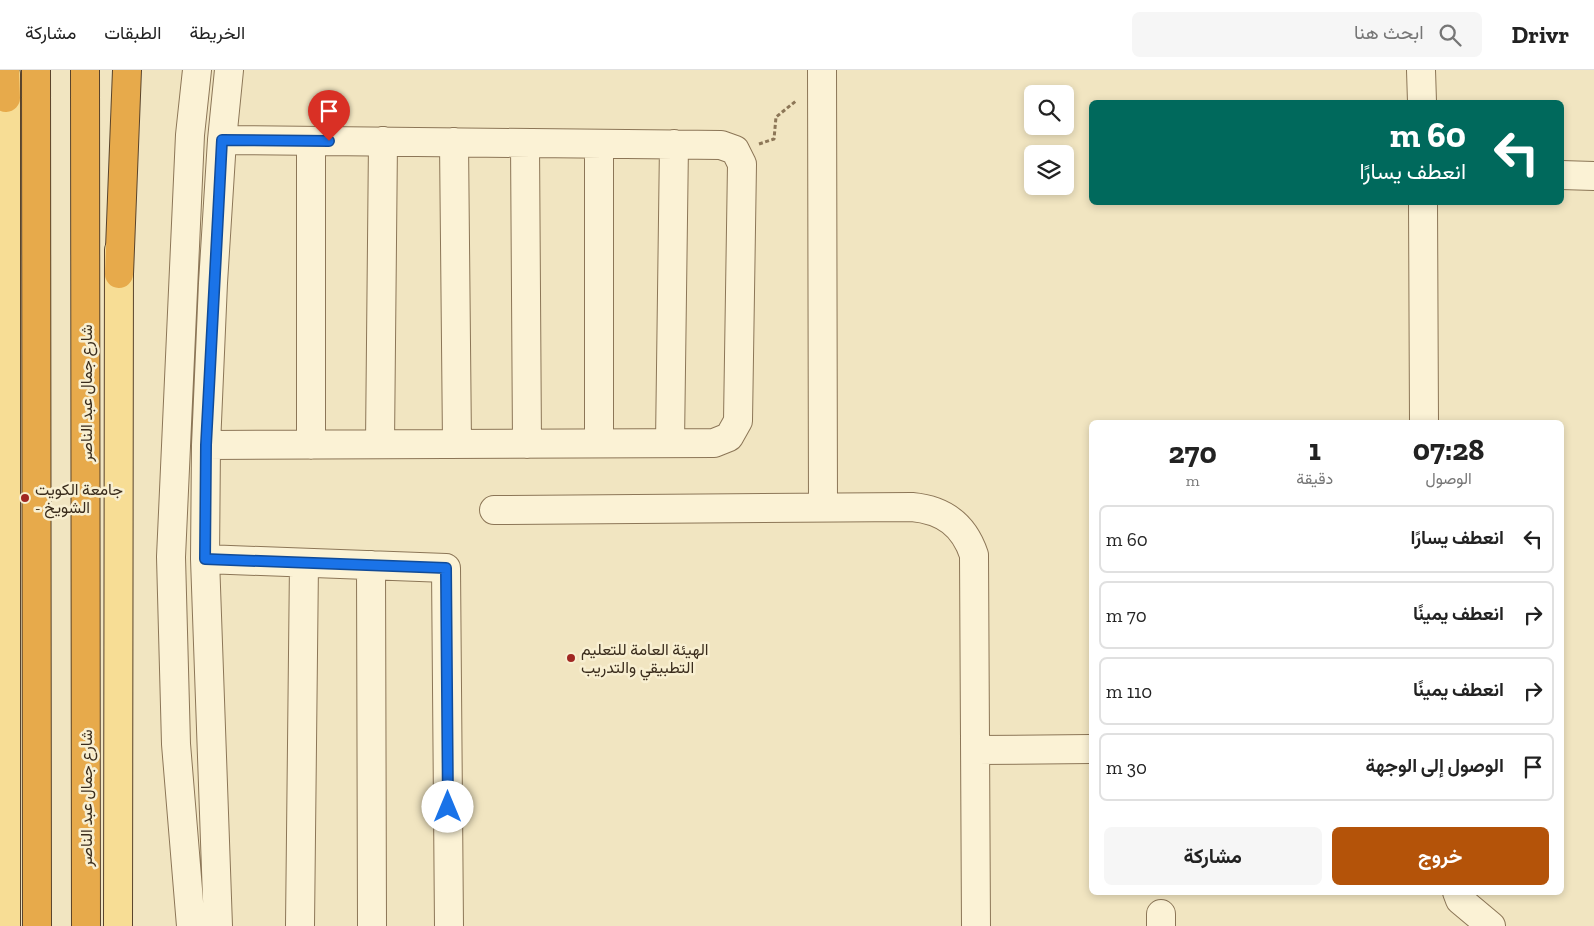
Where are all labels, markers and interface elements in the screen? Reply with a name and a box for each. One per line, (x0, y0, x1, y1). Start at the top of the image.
search box (1132, 12, 1482, 57)
text: Drivr (1512, 20, 1569, 49)
text: ابحث هنا (1354, 21, 1424, 44)
icon: search (1436, 21, 1464, 49)
text: مشاركة (25, 22, 76, 44)
text: الطبقات (104, 22, 161, 44)
text: الخريطة (189, 22, 245, 44)
map controls (1024, 85, 1074, 195)
button: search (1024, 85, 1074, 135)
pin (308, 90, 350, 141)
icon: arrive (315, 97, 343, 125)
text: 60 m (1390, 114, 1466, 156)
icon: left (1484, 120, 1549, 185)
button: layers (1024, 145, 1074, 195)
text: انعطف يسارًا (1359, 158, 1466, 185)
street label: شارع جمال عبد الناصر (77, 324, 98, 463)
text: 1 (1309, 432, 1321, 468)
text: 07:28 (1413, 432, 1485, 468)
text: 270 (1169, 435, 1217, 471)
text: دقيقة (1296, 469, 1333, 488)
text: الوصول (1426, 469, 1472, 488)
text: m (1186, 471, 1200, 490)
place label: جامعة الكويت - الشويخ (35, 480, 123, 519)
marker: جامعة الكويت - الشويخ (19, 492, 31, 504)
icon: left (1519, 525, 1547, 553)
text: انعطف يسارًا (1411, 526, 1504, 549)
text: 60 m (1106, 528, 1148, 551)
icon: right (1519, 601, 1547, 629)
text: انعطف يمينًا (1413, 602, 1504, 625)
text: 70 m (1106, 604, 1147, 627)
place label: الهيئة العامة للتعليم التطبيقي والتدريب (581, 640, 709, 681)
marker: الهيئة العامة للتعليم التطبيقي والتدريب (565, 652, 577, 664)
icon: right (1519, 677, 1547, 705)
text: انعطف يمينًا (1413, 678, 1504, 701)
text: 110 m (1106, 680, 1152, 703)
street label: شارع جمال عبد الناصر (77, 729, 98, 868)
icon: arrive (1519, 753, 1547, 781)
text: الوصول إلى الوجهة (1366, 754, 1504, 777)
text: 30 m (1106, 756, 1147, 779)
position arrow (421, 780, 473, 832)
button: مشاركة (1104, 827, 1322, 885)
button: خروج (1332, 827, 1549, 885)

